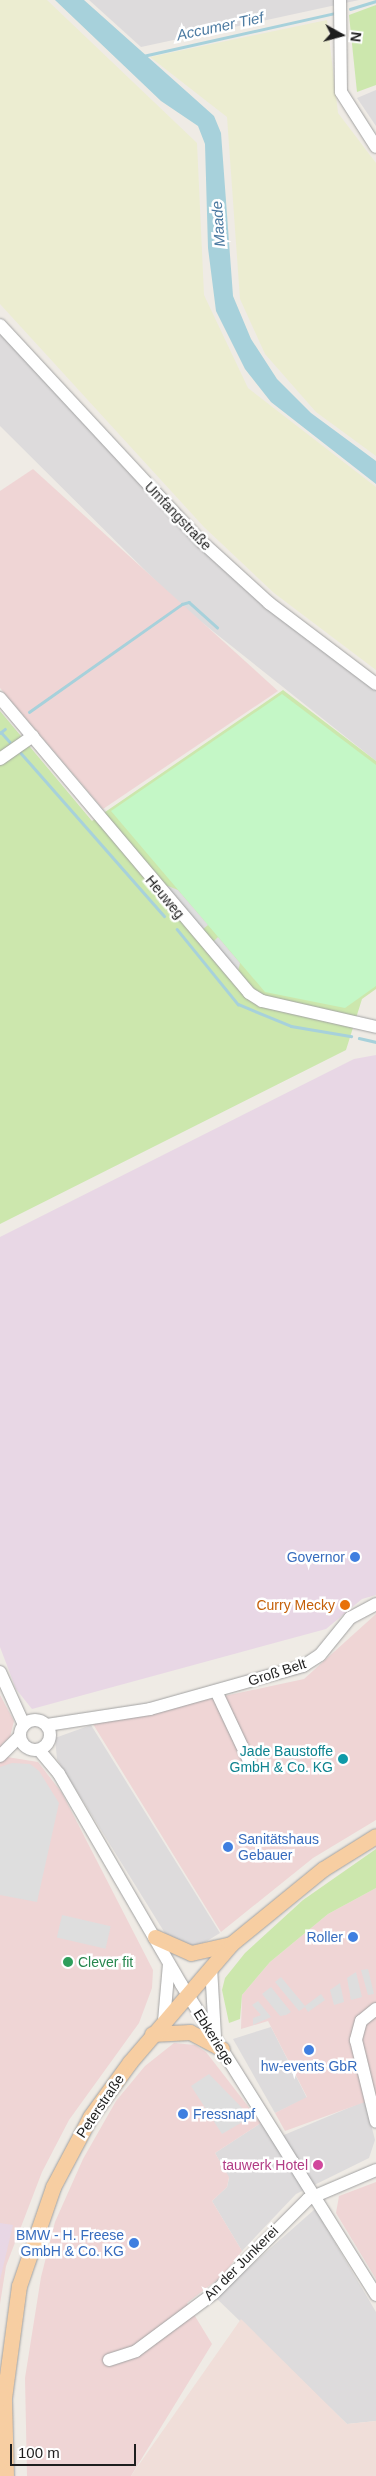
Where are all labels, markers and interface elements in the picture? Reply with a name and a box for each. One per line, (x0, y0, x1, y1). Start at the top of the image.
water label: Accumer Tief (175, 8, 265, 44)
north arrow (316, 10, 366, 60)
text: N (347, 31, 364, 43)
water label: Maade (207, 200, 229, 248)
street label: Umfangstraße (141, 478, 215, 554)
street label: Heuweg (142, 872, 188, 922)
place label: Governor (287, 1549, 345, 1565)
marker: Governor (349, 1551, 361, 1563)
place label: Curry Mecky (256, 1597, 335, 1613)
marker: Curry Mecky (339, 1599, 351, 1611)
street label: Groß Belt (246, 1655, 308, 1689)
place label: Jade Baustoffe GmbH & Co. KG (230, 1743, 333, 1775)
marker: Jade Baustoffe GmbH & Co. KG (337, 1753, 349, 1765)
place label: Sanitätshaus Gebauer (238, 1831, 319, 1864)
marker: Sanitätshaus Gebauer (222, 1841, 234, 1853)
place label: Roller (306, 1929, 343, 1945)
marker: Roller (347, 1931, 359, 1943)
place label: Clever fit (78, 1954, 133, 1970)
marker: Clever fit (62, 1956, 74, 1968)
street label: Ebkeriege (190, 2006, 238, 2068)
marker: hw-events GbR (303, 2044, 315, 2056)
place label: hw-events GbR (261, 2058, 357, 2074)
street label: Peterstraße (73, 2071, 127, 2141)
place label: Fressnapf (193, 2106, 255, 2122)
marker: Fressnapf (177, 2108, 189, 2120)
place label: tauwerk Hotel (222, 2157, 308, 2173)
marker: tauwerk Hotel (312, 2159, 324, 2171)
street label: An der Junkerei (200, 2222, 282, 2304)
place label: BMW - H. Freese GmbH & Co. KG (16, 2227, 124, 2260)
marker: BMW - H. Freese GmbH & Co. KG (128, 2237, 140, 2249)
scale bar (12, 2434, 139, 2466)
text: 100 m (18, 2444, 60, 2461)

